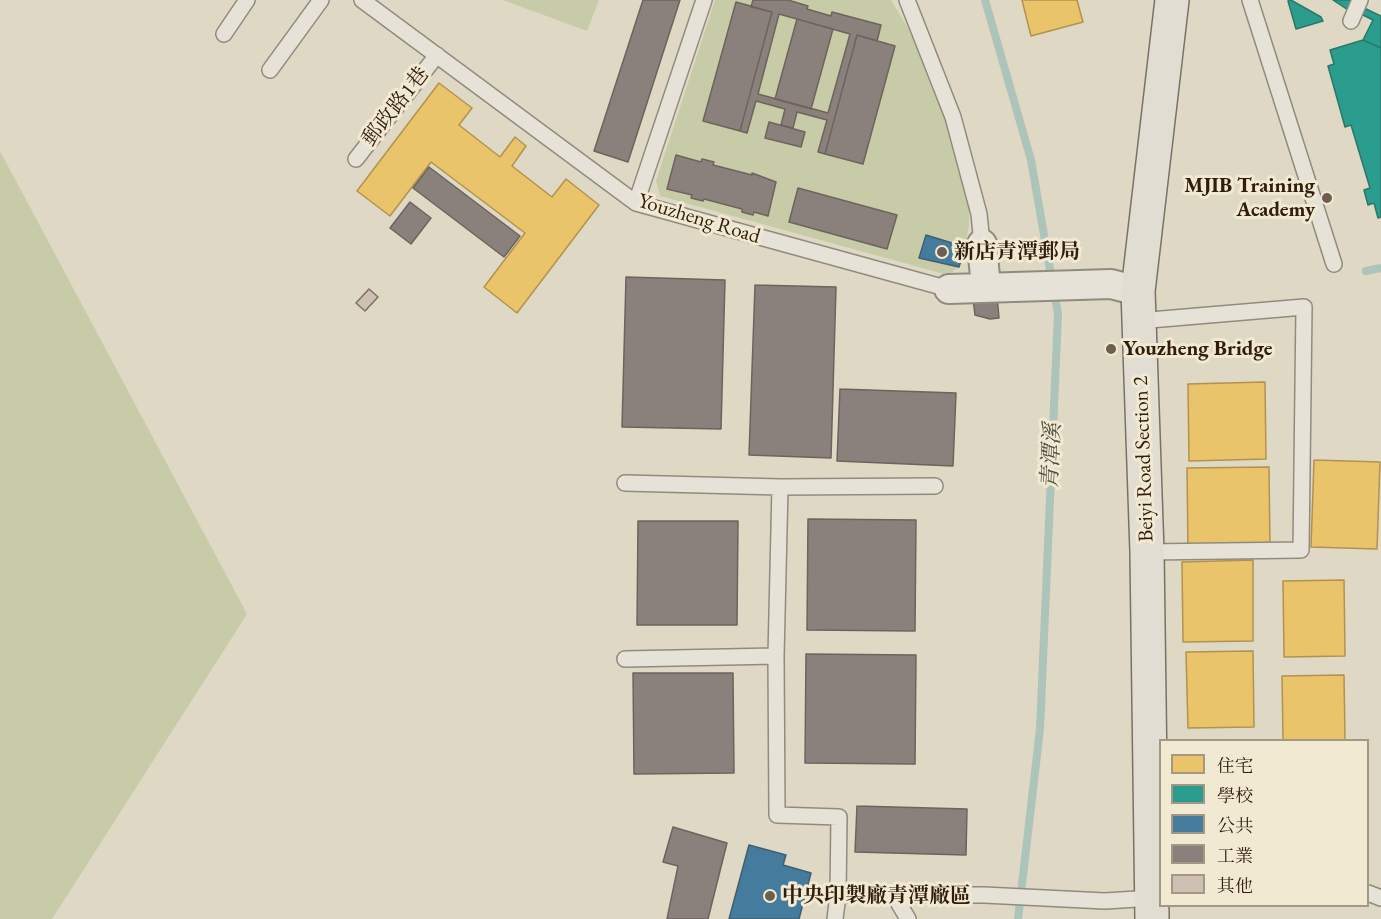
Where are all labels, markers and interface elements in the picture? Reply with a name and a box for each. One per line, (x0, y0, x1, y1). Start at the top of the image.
street label: 郵政路1巷 (357, 62, 435, 152)
place label: MJIB Training Academy (1184, 173, 1315, 223)
street label: Youzheng Road (635, 188, 763, 250)
marker: MJIB Training Academy (1320, 191, 1334, 205)
place label: 新店青潭郵局 (954, 239, 1080, 265)
marker: 新店青潭郵局 (935, 245, 949, 259)
place label: Youzheng Bridge (1123, 336, 1273, 362)
marker: Youzheng Bridge (1104, 342, 1118, 356)
street label: Beiyi Road Section 2 (1129, 376, 1159, 542)
water label: 青潭溪 (1037, 422, 1067, 490)
legend (1159, 739, 1369, 907)
text: 住宅 (1217, 754, 1253, 777)
text: 學校 (1217, 784, 1253, 807)
text: 公共 (1217, 814, 1253, 837)
text: 工業 (1217, 844, 1253, 867)
text: 其他 (1217, 874, 1253, 897)
place label: 中央印製廠青潭廠區 (782, 883, 971, 909)
marker: 中央印製廠青潭廠區 (763, 889, 777, 903)

